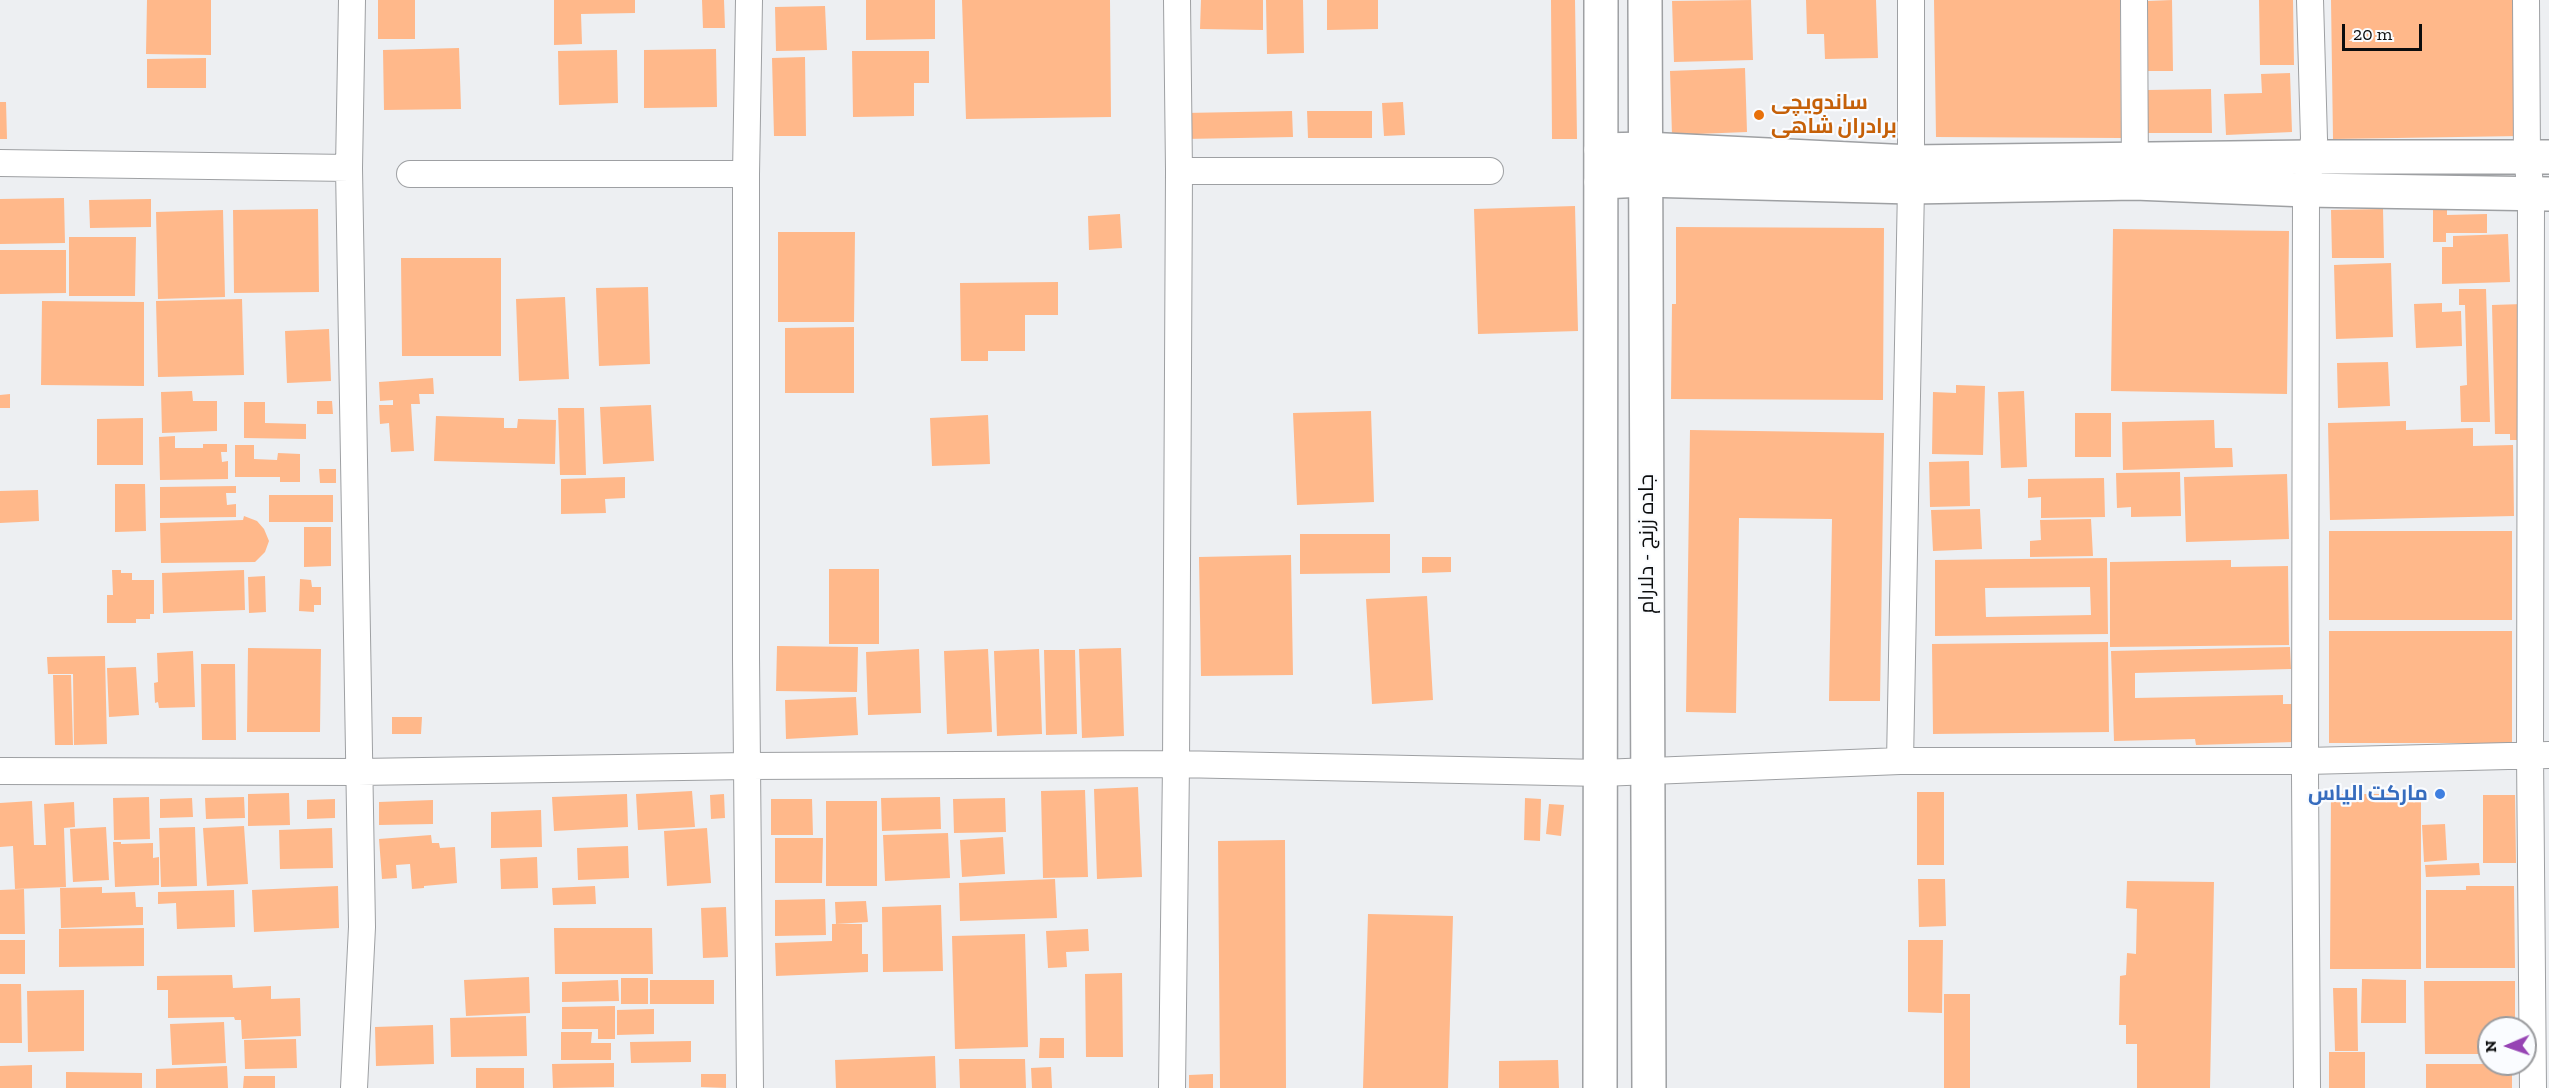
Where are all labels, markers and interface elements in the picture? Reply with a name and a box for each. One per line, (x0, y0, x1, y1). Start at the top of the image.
scale bar (2345, 12, 2424, 50)
text: 20 m (2353, 23, 2392, 45)
place label: ساندویچی برادران شاهی (1771, 90, 1897, 140)
marker: ساندویچی برادران شاهی (1752, 108, 1766, 122)
street label: جاده زرنج - دلارام (1634, 474, 1660, 614)
place label: مارکت الیاس (2308, 781, 2428, 807)
marker: مارکت الیاس (2433, 787, 2447, 801)
north arrow (2477, 1016, 2537, 1076)
text: N (2481, 1040, 2500, 1053)

